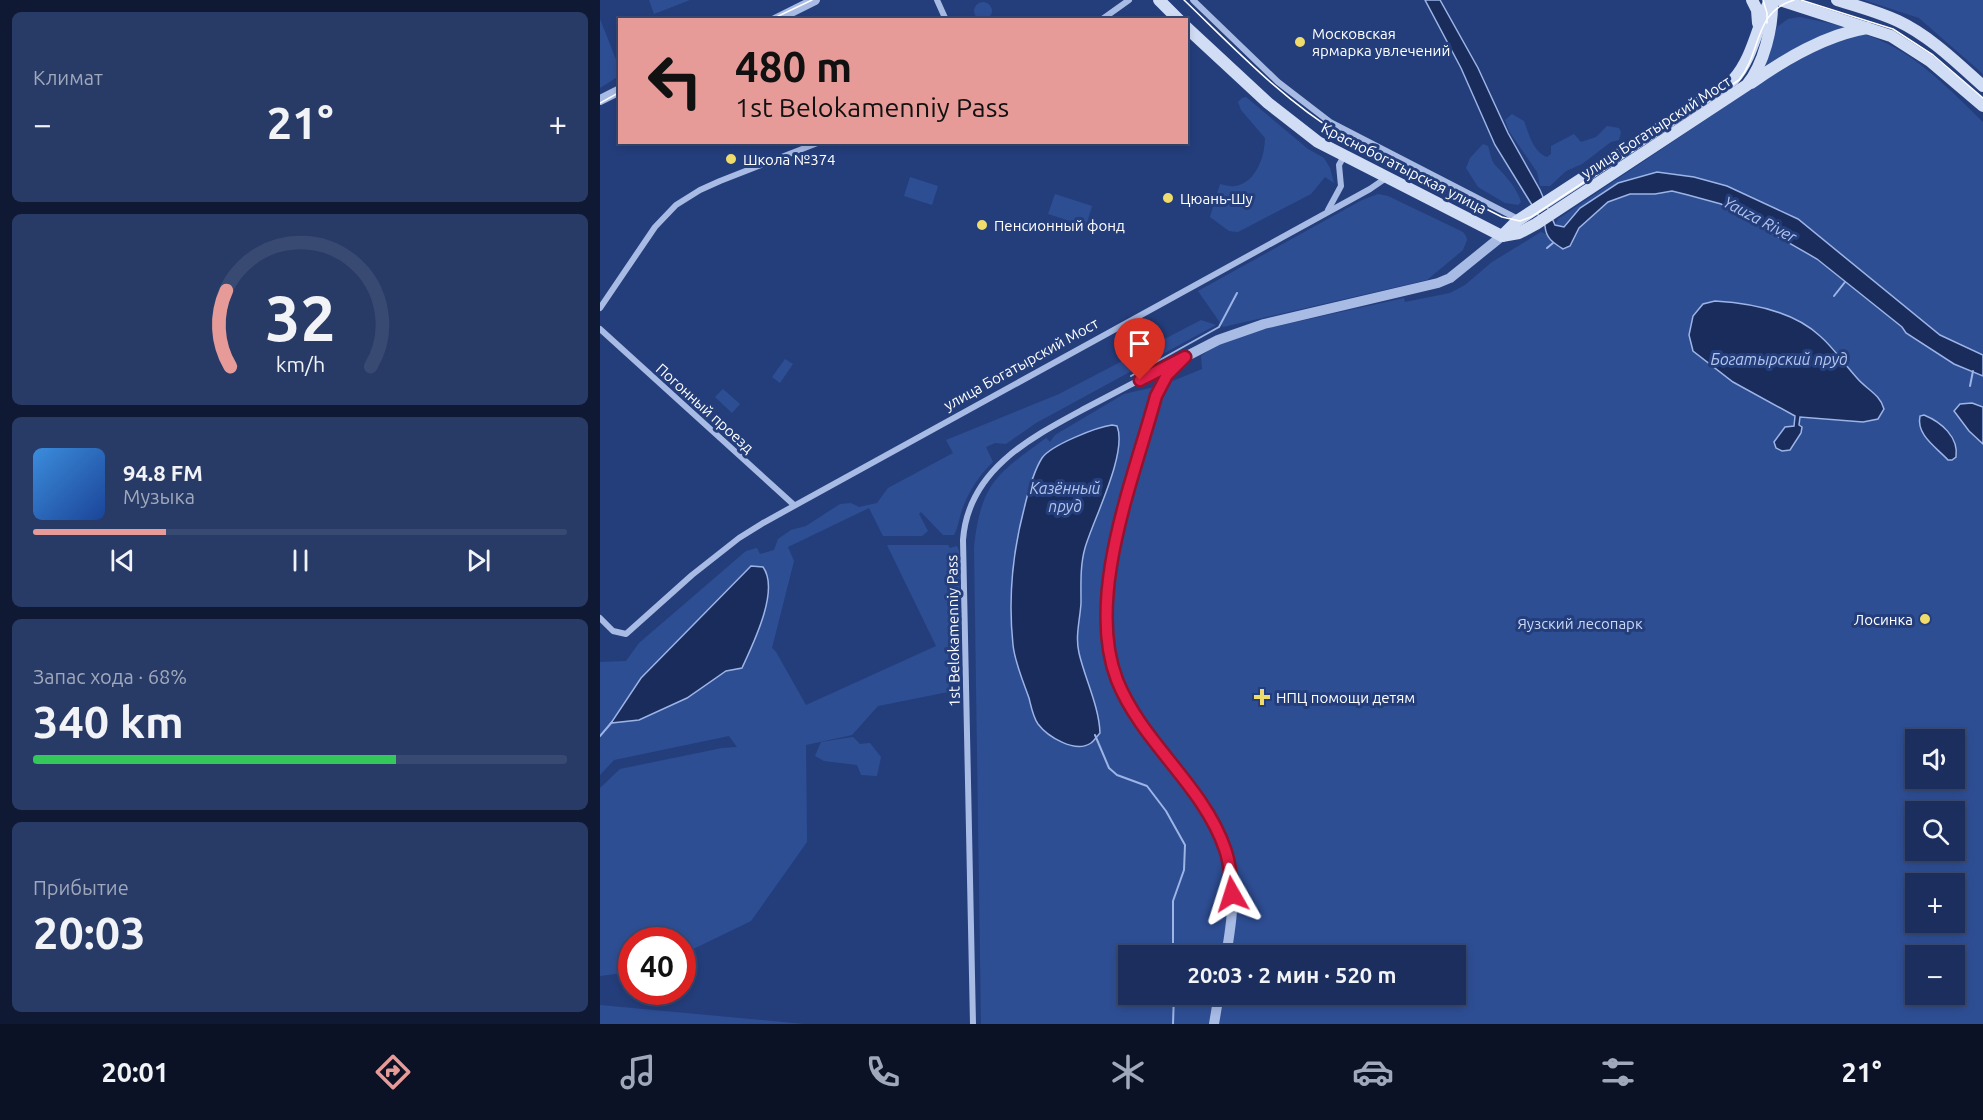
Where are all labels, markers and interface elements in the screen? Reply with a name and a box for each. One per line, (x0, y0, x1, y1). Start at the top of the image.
place label: Московская ярмарка увлечений (1312, 25, 1450, 59)
marker: Московская ярмарка увлечений (1293, 35, 1307, 49)
icon: left (636, 42, 714, 120)
text: 480 m (735, 43, 852, 90)
text: Климат (33, 66, 103, 89)
street label: улица Богатырский Мост (1578, 72, 1734, 182)
text: 1st Belokamenniy Pass (735, 92, 1009, 122)
text: 21° (267, 97, 333, 148)
text: − (33, 105, 52, 142)
text: + (548, 105, 567, 142)
street label: Краснобогатырская улица (1319, 119, 1489, 217)
place label: Школа №374 (743, 151, 836, 168)
marker: Школа №374 (724, 152, 738, 166)
place label: Цюань-Шу (1180, 190, 1253, 207)
marker: Цюань-Шу (1161, 191, 1175, 205)
water label: Yauza River (1720, 192, 1800, 246)
place label: Пенсионный фонд (994, 217, 1125, 234)
marker: Пенсионный фонд (975, 218, 989, 232)
text: 32 (265, 283, 335, 353)
street label: улица Богатырский Мост (941, 314, 1102, 414)
pin (1114, 318, 1165, 380)
icon: arrive (1123, 327, 1156, 360)
water label: Богатырский пруд (1710, 350, 1848, 368)
text: km/h (275, 352, 325, 376)
street label: Погонный проезд (653, 360, 757, 456)
text: 94.8 FM (123, 460, 203, 485)
water label: Казённый пруд (1030, 479, 1101, 515)
text: Музыка (123, 485, 195, 508)
icon: previous (106, 544, 139, 577)
icon: pause (284, 544, 317, 577)
icon: next (462, 544, 495, 577)
street label: 1st Belokamenniy Pass (943, 555, 963, 707)
place label: Лосинка (1854, 611, 1913, 628)
marker: Лосинка (1918, 612, 1932, 626)
park label: Яузский лесопарк (1517, 615, 1643, 632)
text: Запас хода · 68% (33, 665, 187, 688)
marker: НПЦ помощи детям (1253, 688, 1271, 706)
place label: НПЦ помощи детям (1276, 689, 1415, 706)
text: 340 km (33, 696, 184, 747)
map controls (1905, 729, 1965, 1005)
button: sound (1905, 729, 1965, 789)
button: search (1905, 801, 1965, 861)
position arrow (1200, 862, 1264, 926)
button: + (1905, 873, 1965, 933)
text: Прибытие (33, 876, 129, 899)
text: 20:03 (33, 907, 146, 958)
speed limit sign: 40 (618, 927, 696, 1005)
button: − (1905, 945, 1965, 1005)
text: 20:03 · 2 мин · 520 m (1188, 962, 1396, 987)
icon: directions (372, 1051, 414, 1093)
icon: music (617, 1051, 659, 1093)
icon: phone (862, 1051, 904, 1093)
icon: climate (1107, 1051, 1149, 1093)
icon: car (1352, 1051, 1394, 1093)
icon: filters (1597, 1051, 1639, 1093)
text: 20:01 (101, 1057, 169, 1087)
text: 21° (1841, 1057, 1881, 1087)

